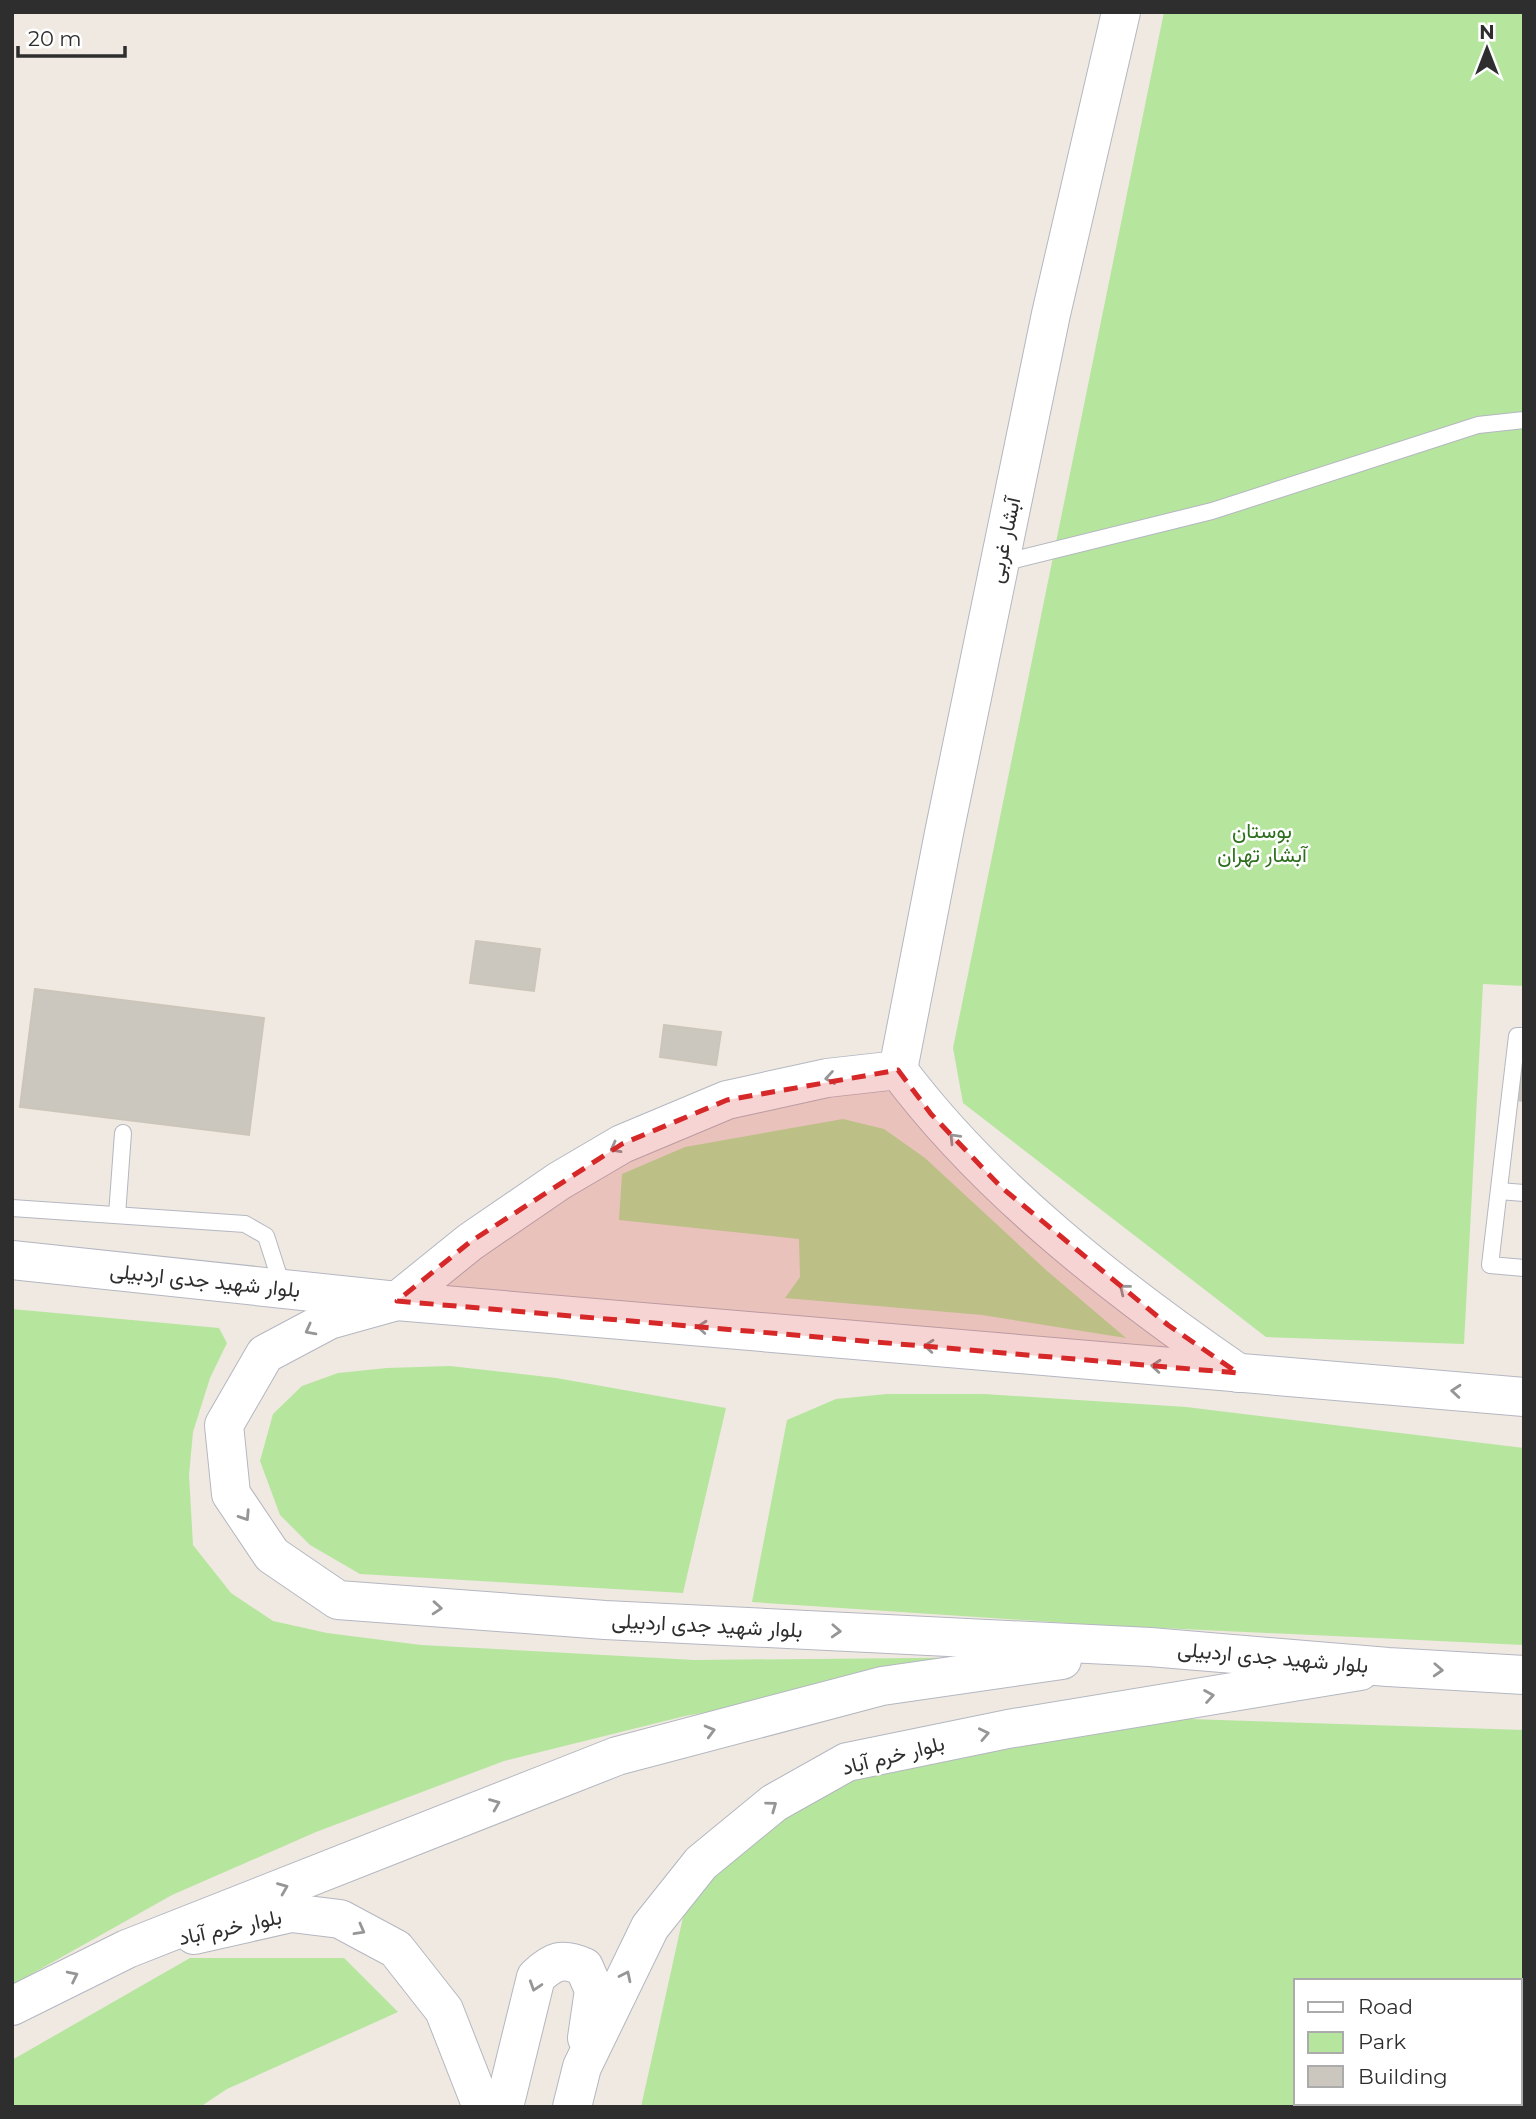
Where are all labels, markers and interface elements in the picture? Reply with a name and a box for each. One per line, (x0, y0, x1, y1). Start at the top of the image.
scale bar (18, 14, 124, 58)
north arrow (1452, 14, 1522, 84)
text: N (1479, 21, 1495, 44)
text: 20 m (28, 26, 82, 51)
street label: آبشار غربی (983, 493, 1027, 586)
park label: بوستان آبشار تهران (1217, 818, 1309, 868)
one-way arrow (824, 1070, 836, 1085)
one-way arrow (949, 1133, 962, 1146)
one-way arrow (610, 1140, 623, 1153)
street label: بلوار شهید جدی اردبیلی (109, 1258, 301, 1303)
one-way arrow (1119, 1284, 1131, 1297)
one-way arrow (697, 1320, 708, 1335)
one-way arrow (304, 1322, 317, 1335)
one-way arrow (923, 1339, 935, 1354)
one-way arrow (1150, 1359, 1161, 1374)
one-way arrow (1450, 1384, 1461, 1399)
one-way arrow (237, 1508, 250, 1521)
one-way arrow (432, 1600, 443, 1615)
street label: بلوار شهید جدی اردبیلی (611, 1608, 803, 1643)
one-way arrow (830, 1624, 841, 1639)
street label: بلوار شهید جدی اردبیلی (1177, 1636, 1369, 1679)
one-way arrow (1433, 1662, 1444, 1677)
one-way arrow (1203, 1689, 1215, 1704)
one-way arrow (704, 1725, 716, 1739)
one-way arrow (978, 1727, 990, 1742)
street label: بلوار خرم آباد (839, 1730, 947, 1782)
one-way arrow (488, 1799, 500, 1813)
one-way arrow (764, 1802, 777, 1814)
one-way arrow (276, 1882, 288, 1896)
street label: بلوار خرم آباد (176, 1904, 284, 1952)
one-way arrow (353, 1921, 365, 1935)
one-way arrow (66, 1970, 78, 1984)
one-way arrow (618, 1971, 632, 1983)
one-way arrow (529, 1979, 543, 1991)
legend (1294, 1979, 1522, 2105)
text: Road (1358, 1994, 1413, 2019)
text: Park (1358, 2029, 1406, 2054)
text: Building (1358, 2064, 1448, 2089)

